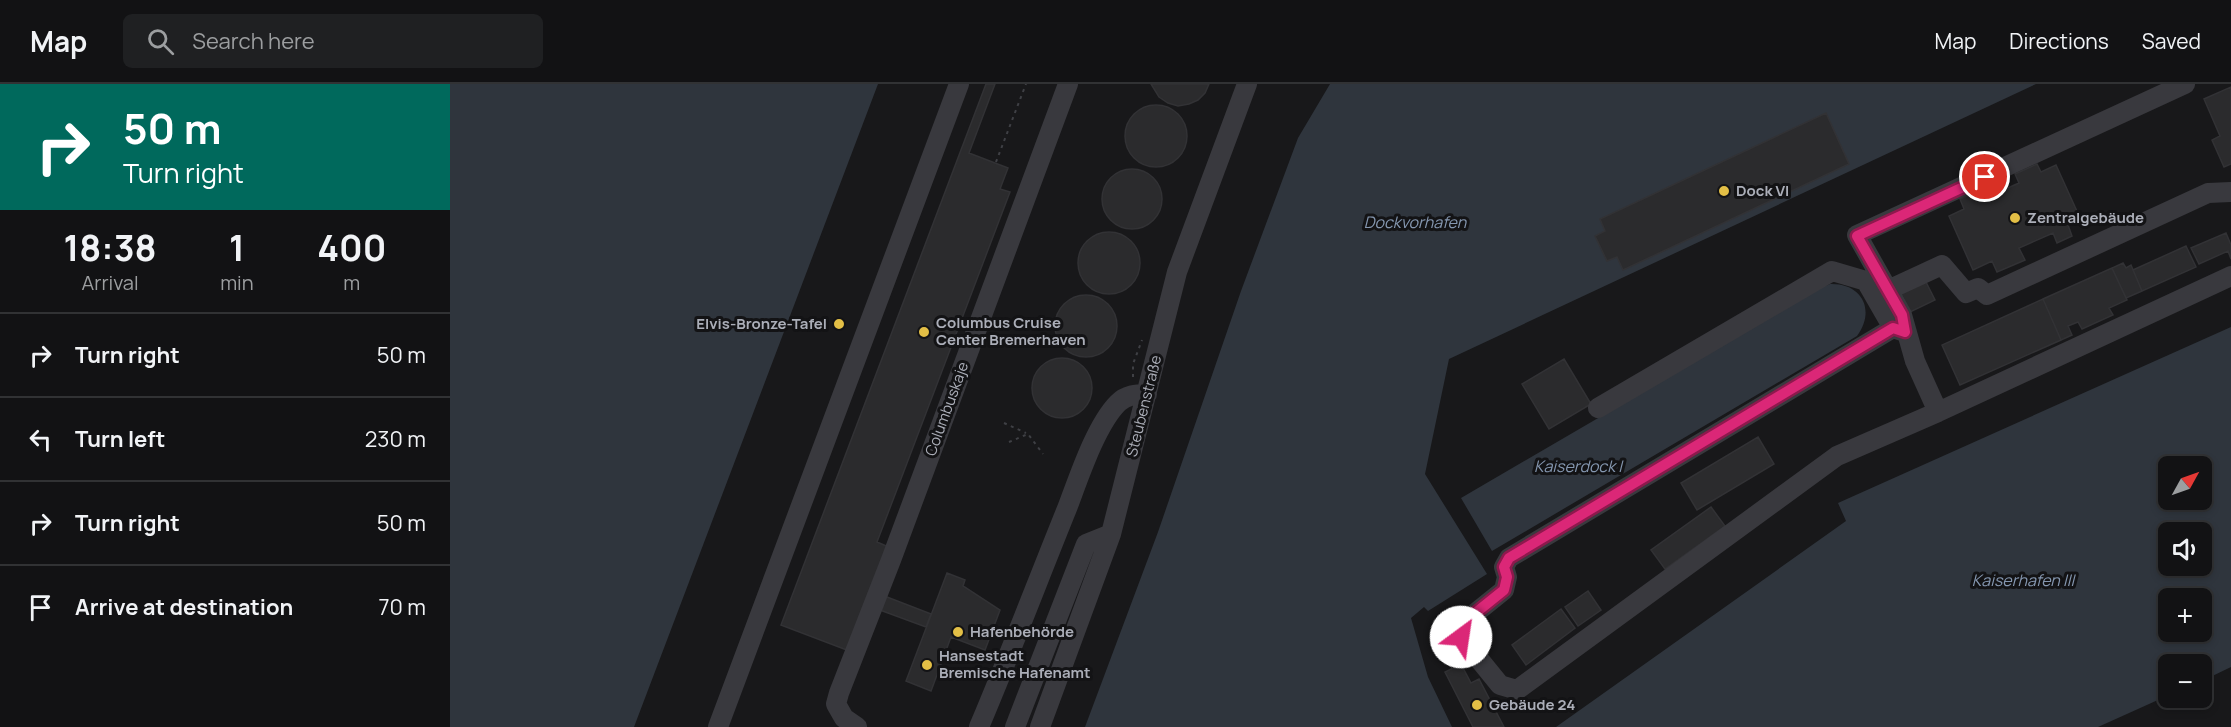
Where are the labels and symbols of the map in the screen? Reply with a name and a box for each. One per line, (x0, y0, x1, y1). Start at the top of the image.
pin (1959, 151, 2010, 202)
place label: Dock VI (1736, 180, 1789, 201)
marker: Dock VI (1717, 184, 1731, 198)
place label: Zentralgebäude (2027, 207, 2144, 228)
water label: Dockvorhafen (1364, 211, 1467, 233)
marker: Zentralgebäude (2008, 211, 2022, 225)
place label: Columbus Cruise Center Bremerhaven (936, 312, 1086, 350)
place label: Elvis-Bronze-Tafel (696, 313, 827, 334)
marker: Elvis-Bronze-Tafel (832, 317, 846, 331)
marker: Columbus Cruise Center Bremerhaven (917, 325, 931, 339)
street label: Steubenstraße (1121, 353, 1166, 459)
street label: Columbuskaje (920, 359, 973, 459)
water label: Kaiserdock I (1534, 455, 1624, 477)
north arrow (2158, 456, 2212, 510)
water label: Kaiserhafen III (1972, 569, 2076, 591)
position arrow (1429, 605, 1493, 669)
place label: Hafenbehörde (970, 621, 1074, 642)
marker: Hafenbehörde (951, 625, 965, 639)
place label: Hansestadt Bremische Hafenamt (939, 645, 1091, 683)
marker: Hansestadt Bremische Hafenamt (920, 658, 934, 672)
place label: Gebäude 24 (1489, 694, 1575, 715)
marker: Gebäude 24 (1470, 698, 1484, 712)

